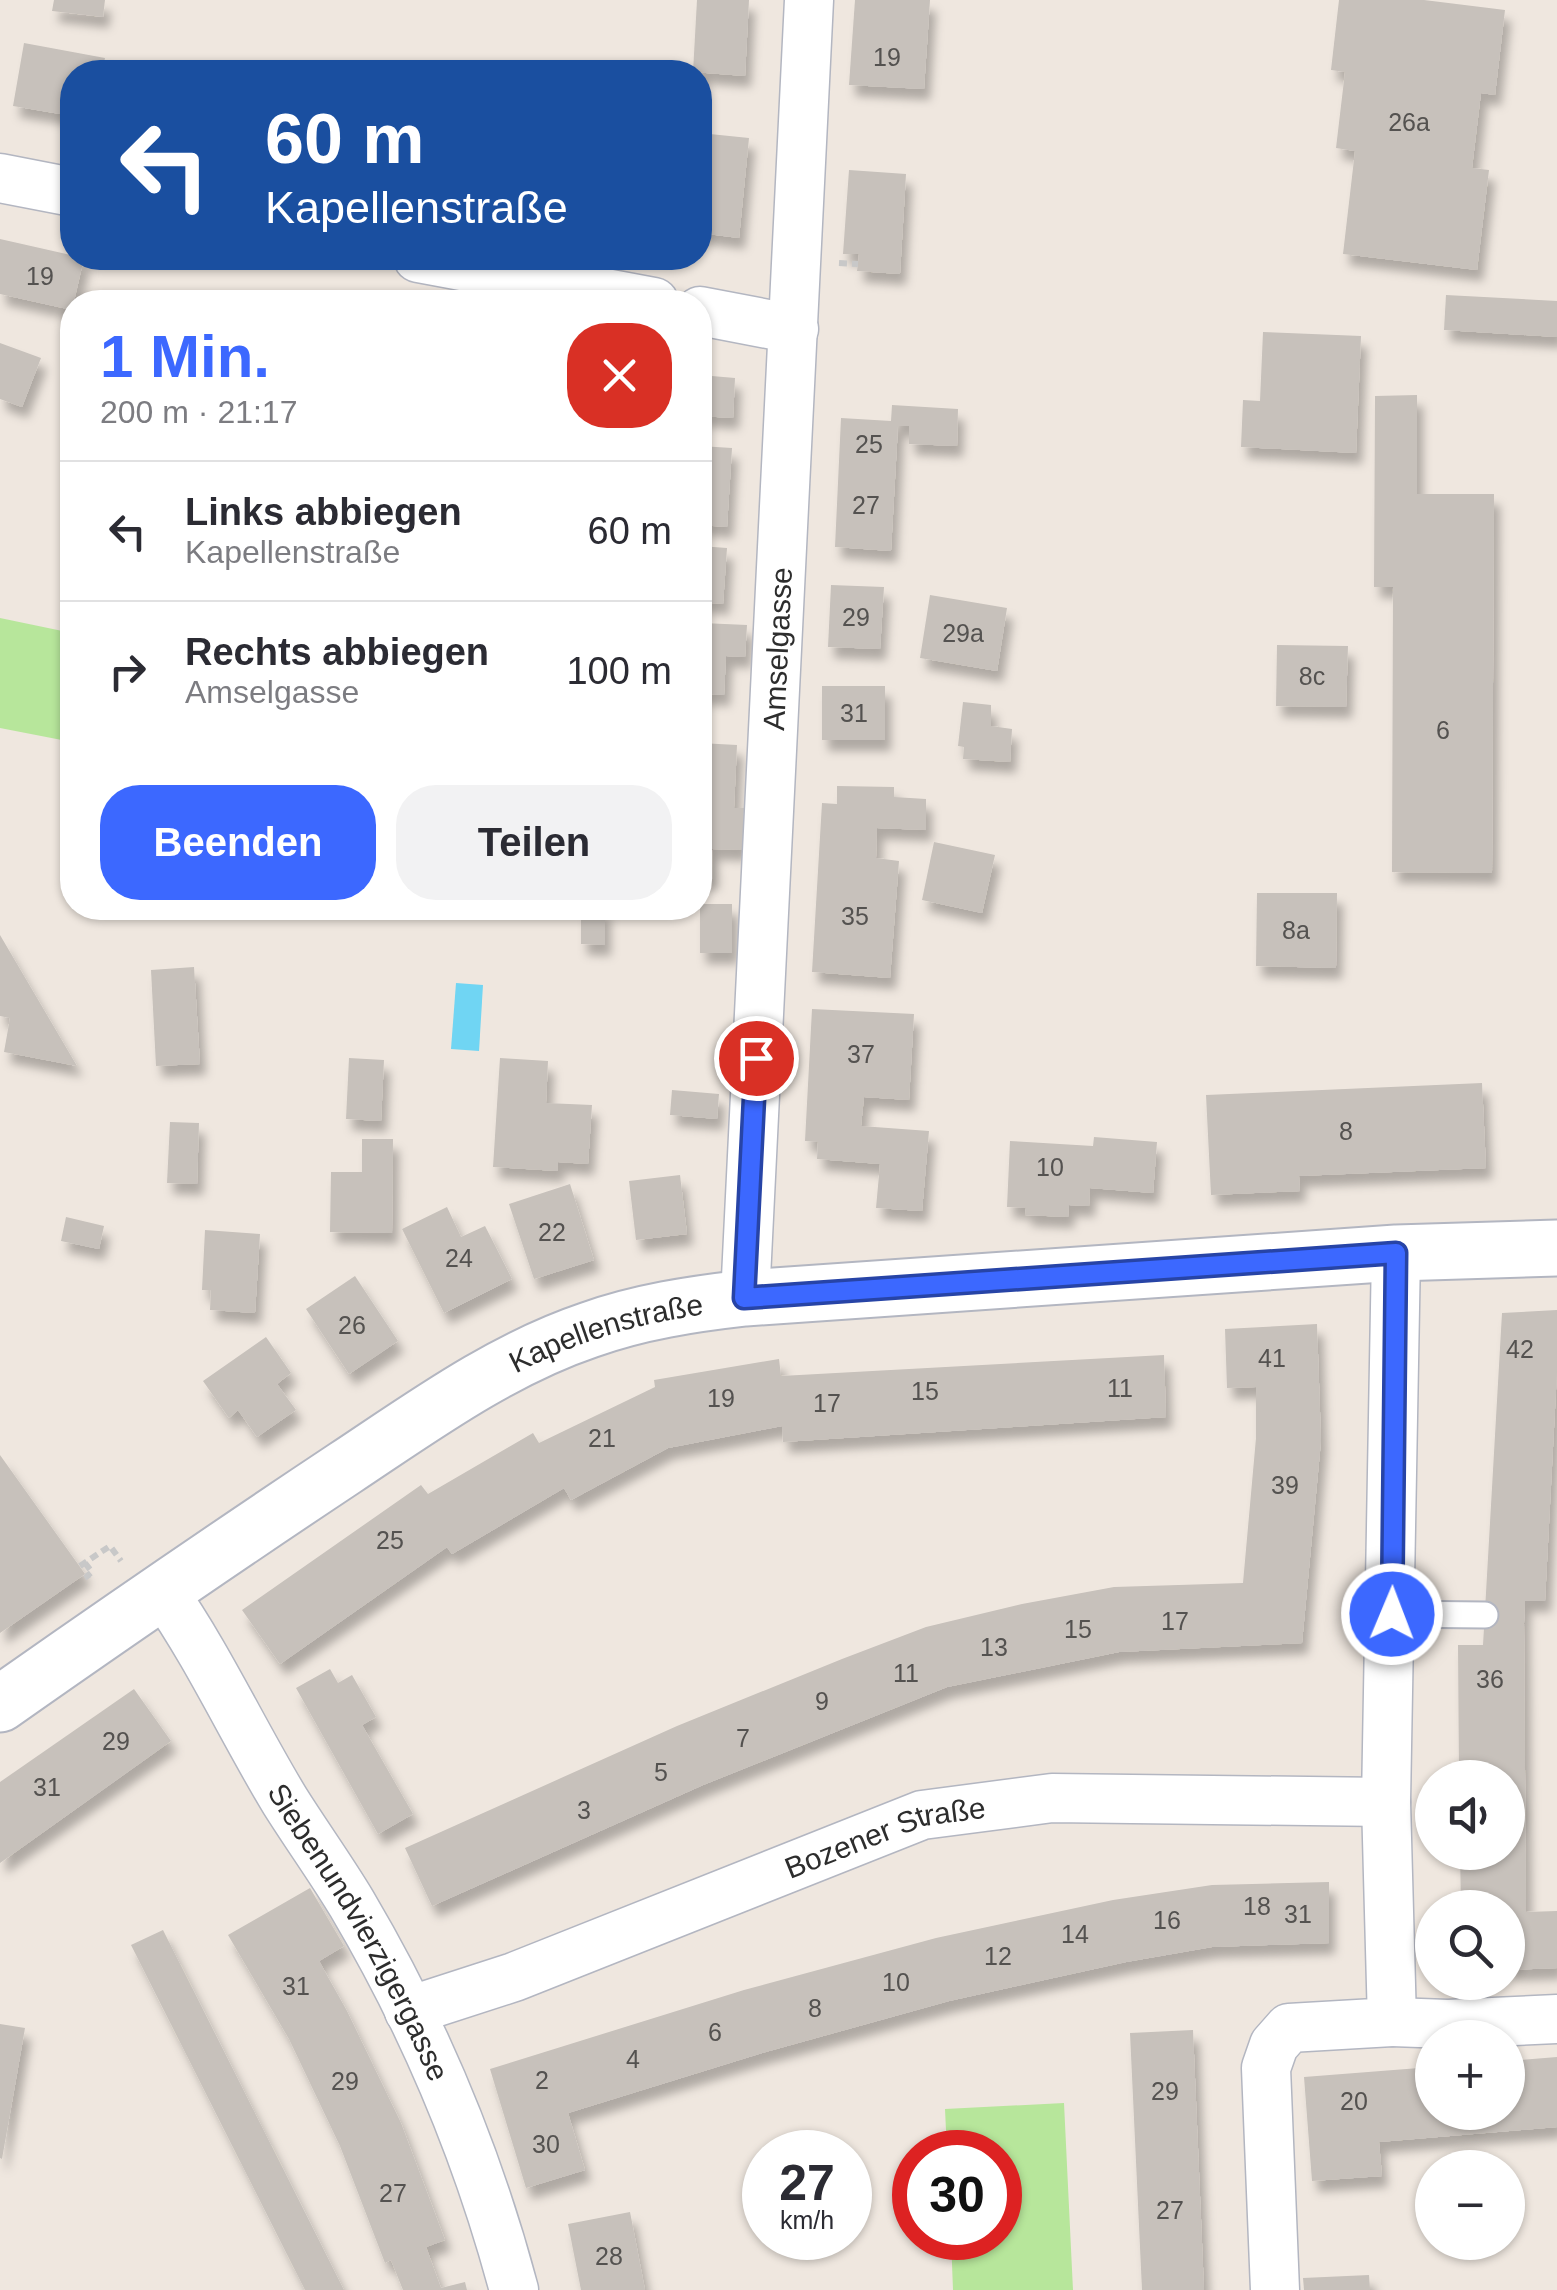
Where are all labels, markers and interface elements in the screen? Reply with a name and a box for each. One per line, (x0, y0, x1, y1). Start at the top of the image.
house number: 19 (873, 43, 901, 71)
icon: left (100, 100, 230, 230)
text: 60 m (265, 100, 425, 178)
house number: 26a (1388, 108, 1430, 136)
text: Kapellenstraße (265, 182, 568, 233)
house number: 19 (26, 262, 54, 290)
text: 1 Min. (100, 323, 270, 390)
button: close (567, 323, 672, 428)
text: 200 m · 21:17 (100, 394, 297, 430)
house number: 25 (855, 430, 883, 458)
text: Links abbiegen (185, 491, 462, 533)
house number: 27 (852, 491, 880, 519)
icon: left (100, 504, 155, 559)
text: 60 m (588, 510, 672, 552)
text: Kapellenstraße (185, 534, 400, 570)
street label: Amselgasse (757, 566, 798, 731)
house number: 29 (842, 603, 870, 631)
house number: 29a (942, 619, 984, 647)
text: Rechts abbiegen (185, 631, 489, 673)
icon: right (100, 644, 155, 699)
text: 100 m (566, 650, 672, 692)
house number: 8c (1299, 662, 1325, 690)
text: Amselgasse (185, 674, 359, 710)
house number: 31 (840, 699, 868, 727)
house number: 6 (1436, 716, 1450, 744)
button: Beenden (100, 785, 376, 900)
button: Teilen (396, 785, 672, 900)
house number: 35 (841, 902, 869, 930)
house number: 8a (1282, 916, 1310, 944)
pin (714, 1016, 799, 1101)
icon: arrive (729, 1031, 784, 1086)
house number: 37 (847, 1040, 875, 1068)
house number: 8 (1339, 1117, 1353, 1145)
house number: 10 (1036, 1153, 1064, 1181)
house number: 22 (538, 1218, 566, 1246)
house number: 24 (445, 1244, 473, 1272)
street label: Kapellenstraße (504, 1287, 705, 1378)
house number: 26 (338, 1311, 366, 1339)
house number: 42 (1506, 1335, 1534, 1363)
house number: 41 (1258, 1344, 1286, 1372)
house number: 11 (1107, 1374, 1133, 1402)
house number: 15 (911, 1377, 939, 1405)
house number: 19 (707, 1384, 735, 1412)
house number: 17 (813, 1389, 841, 1417)
house number: 21 (588, 1424, 616, 1452)
house number: 39 (1271, 1471, 1299, 1499)
house number: 25 (376, 1526, 404, 1554)
position arrow (1340, 1562, 1444, 1666)
house number: 17 (1161, 1607, 1189, 1635)
house number: 15 (1064, 1615, 1092, 1643)
house number: 13 (980, 1633, 1008, 1661)
house number: 11 (893, 1659, 919, 1687)
house number: 36 (1476, 1665, 1504, 1693)
house number: 9 (815, 1687, 829, 1715)
house number: 7 (736, 1724, 750, 1752)
house number: 29 (102, 1727, 130, 1755)
house number: 5 (654, 1758, 668, 1786)
map controls (1415, 1760, 1525, 2260)
button: sound (1415, 1760, 1525, 1870)
house number: 31 (33, 1773, 61, 1801)
street label: Siebenundvierzigergasse (262, 1777, 456, 2085)
street label: Bozener Straße (780, 1790, 987, 1884)
house number: 3 (577, 1796, 591, 1824)
button: search (1415, 1890, 1525, 2000)
house number: 18 (1243, 1892, 1271, 1920)
house number: 31 (1284, 1900, 1312, 1928)
house number: 16 (1153, 1906, 1181, 1934)
house number: 14 (1061, 1920, 1089, 1948)
house number: 12 (984, 1942, 1012, 1970)
house number: 10 (882, 1968, 910, 1996)
house number: 31 (282, 1972, 310, 2000)
house number: 8 (808, 1994, 822, 2022)
house number: 6 (708, 2018, 722, 2046)
button: + (1415, 2020, 1525, 2130)
house number: 4 (626, 2045, 640, 2073)
house number: 2 (535, 2066, 549, 2094)
house number: 29 (331, 2067, 359, 2095)
house number: 29 (1151, 2077, 1179, 2105)
house number: 20 (1340, 2087, 1368, 2115)
house number: 30 (532, 2130, 560, 2158)
speed limit sign: 30 (892, 2130, 1022, 2260)
button: − (1415, 2150, 1525, 2260)
text: 27 (779, 2155, 835, 2211)
house number: 27 (379, 2179, 407, 2207)
house number: 27 (1156, 2196, 1184, 2224)
text: km/h (780, 2206, 834, 2234)
house number: 28 (595, 2242, 623, 2270)

